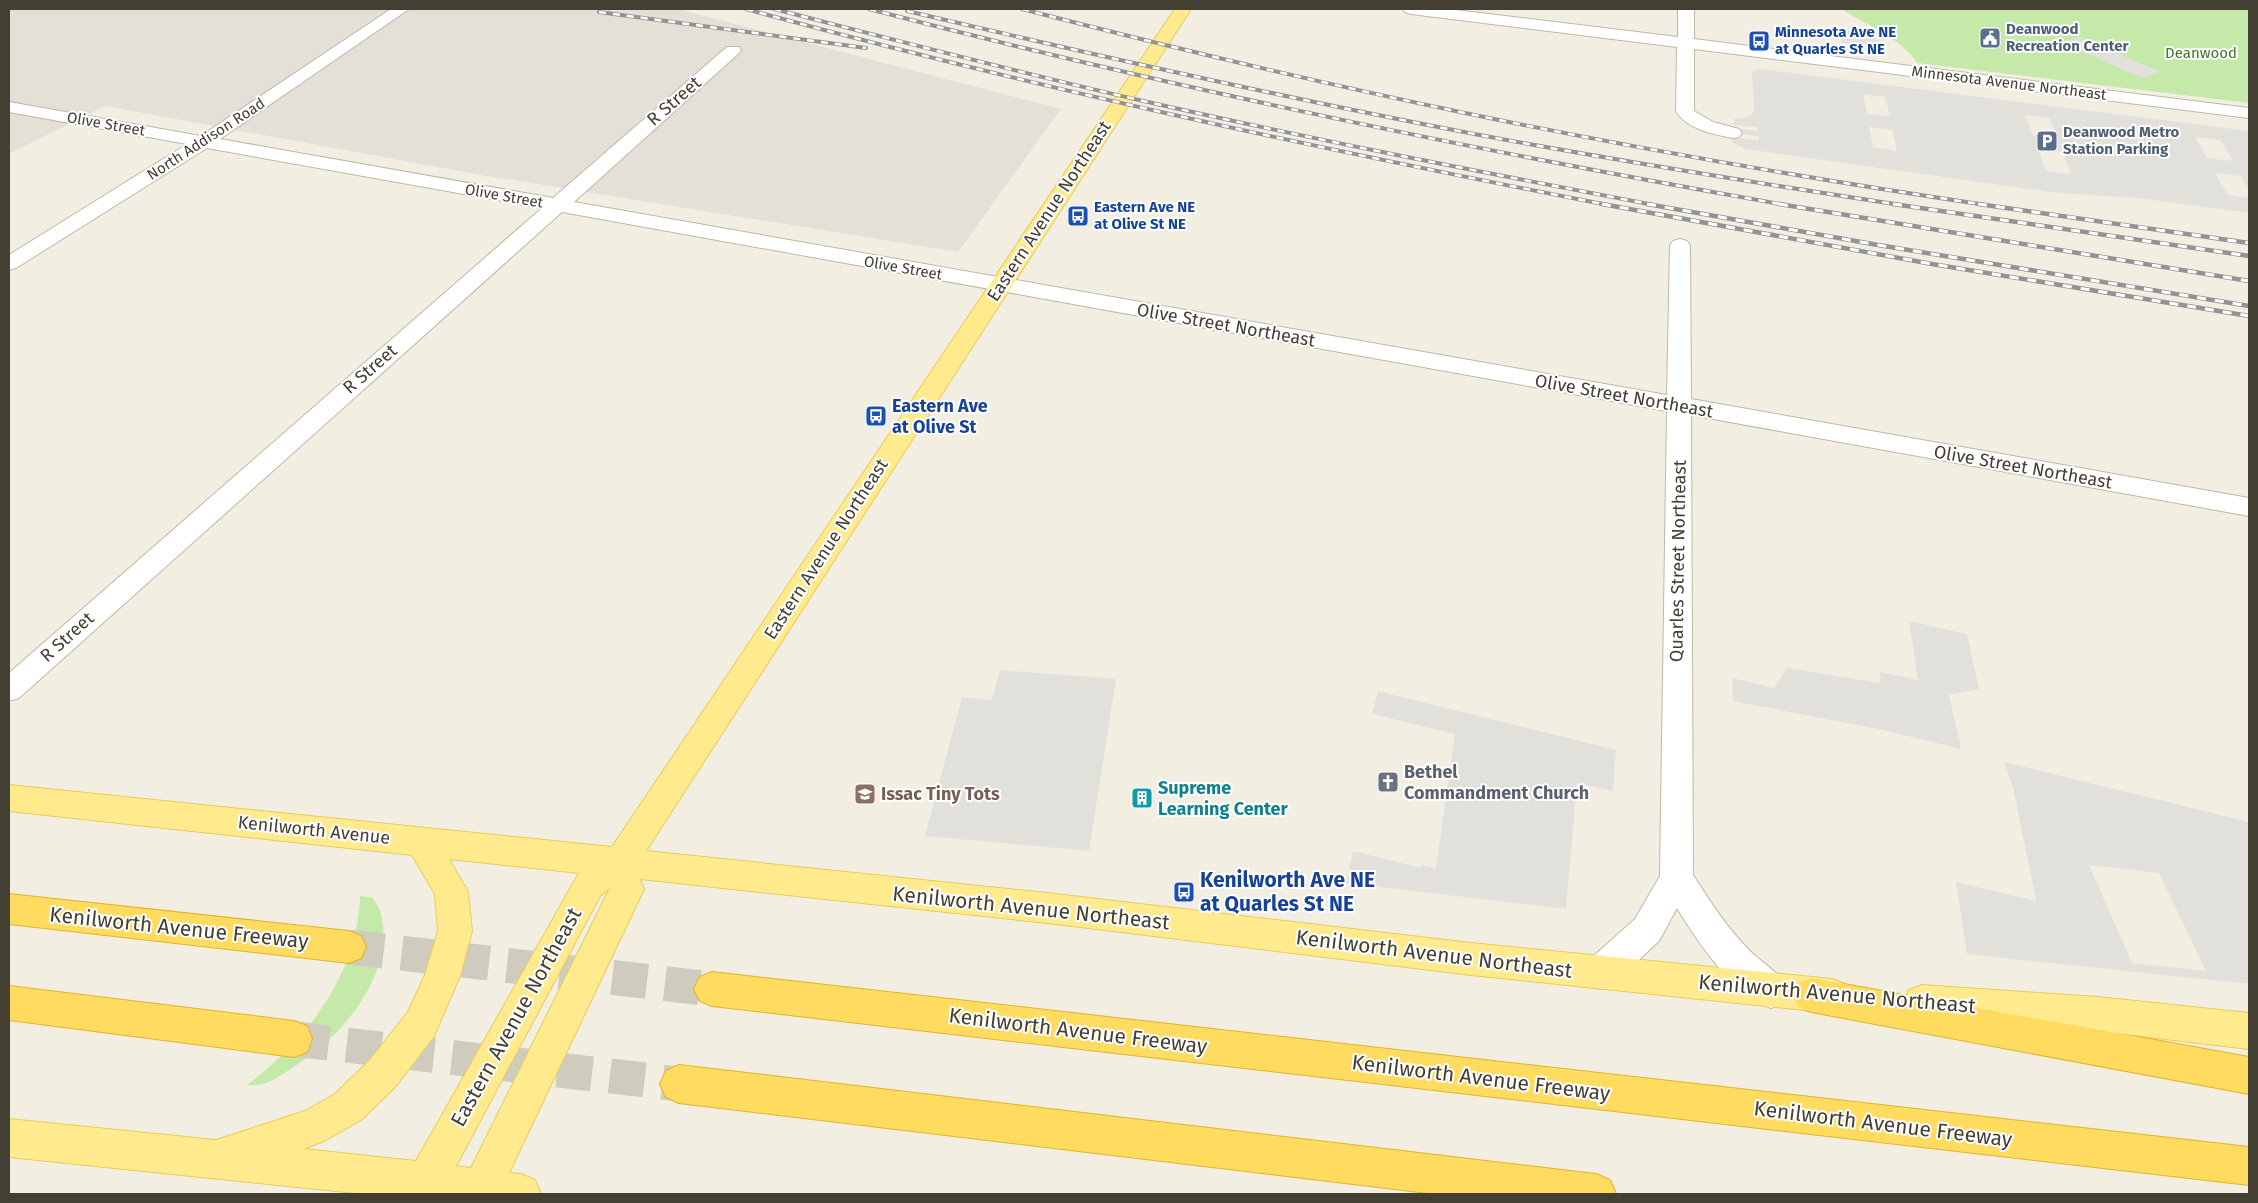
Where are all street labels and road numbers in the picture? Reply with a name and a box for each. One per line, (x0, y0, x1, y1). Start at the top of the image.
street label: Minnesota Avenue Northeast (1911, 62, 2108, 104)
street label: R Street (642, 71, 706, 130)
street label: North Addison Road (144, 94, 268, 184)
street label: Olive Street (65, 108, 147, 140)
street label: Eastern Avenue Northeast (982, 116, 1116, 306)
street label: Olive Street (463, 180, 545, 212)
street label: Olive Street (862, 252, 944, 284)
street label: Olive Street Northeast (1135, 298, 1317, 352)
street label: R Street (338, 339, 402, 398)
street label: Olive Street Northeast (1533, 369, 1715, 423)
street label: Olive Street Northeast (1932, 440, 2114, 494)
street label: Eastern Avenue Northeast (759, 454, 893, 644)
street label: Quarles Street Northeast (1665, 459, 1691, 662)
street label: R Street (36, 607, 99, 667)
street label: Kenilworth Avenue (237, 811, 391, 849)
street label: Kenilworth Avenue Northeast (891, 881, 1171, 936)
street label: Kenilworth Avenue Freeway (48, 901, 310, 955)
street label: Eastern Avenue Northeast (445, 903, 587, 1131)
street label: Kenilworth Avenue Northeast (1294, 924, 1574, 984)
street label: Kenilworth Avenue Northeast (1697, 969, 1977, 1019)
street label: Kenilworth Avenue Freeway (947, 1002, 1209, 1060)
street label: Kenilworth Avenue Freeway (1350, 1049, 1612, 1107)
street label: Kenilworth Avenue Freeway (1752, 1095, 2014, 1153)

